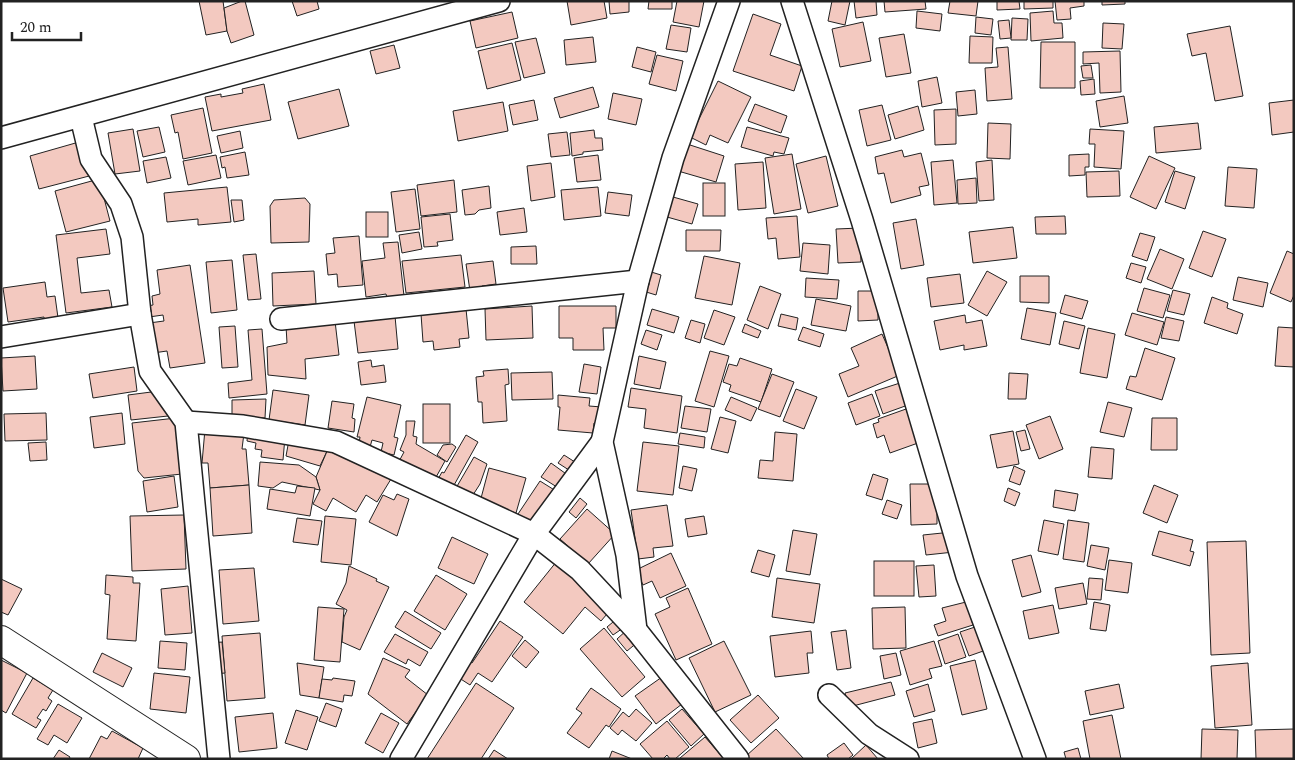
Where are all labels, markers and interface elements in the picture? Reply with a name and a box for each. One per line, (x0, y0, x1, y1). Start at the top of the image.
scale bar (12, 10, 81, 42)
text: 20 m (20, 16, 52, 39)

